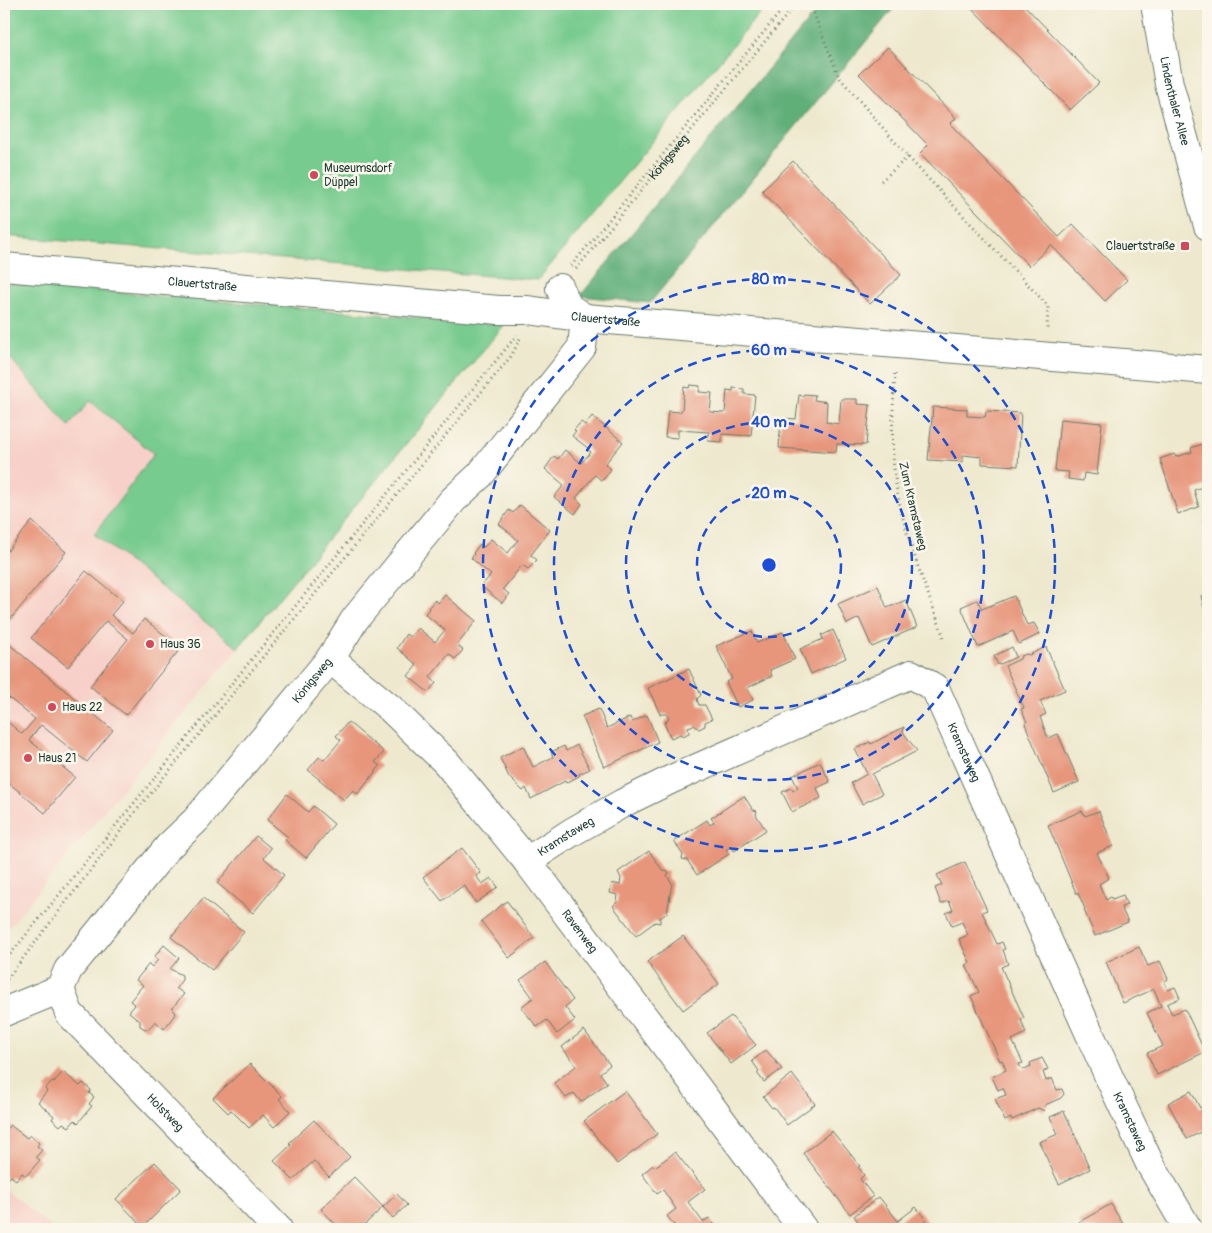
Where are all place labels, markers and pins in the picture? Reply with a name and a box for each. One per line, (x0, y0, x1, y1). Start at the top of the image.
place label: Museumsdorf Düppel (324, 161, 393, 190)
marker: Museumsdorf Düppel (308, 169, 320, 181)
place label: Clauertstraße (1106, 239, 1175, 254)
marker: Clauertstraße (1179, 240, 1191, 252)
centre of rings (760, 556, 778, 574)
place label: Haus 36 (160, 637, 201, 652)
marker: Haus 36 (144, 638, 156, 650)
place label: Haus 22 (62, 700, 103, 715)
marker: Haus 22 (46, 701, 58, 713)
place label: Haus 21 (38, 751, 76, 766)
marker: Haus 21 (22, 752, 34, 764)

